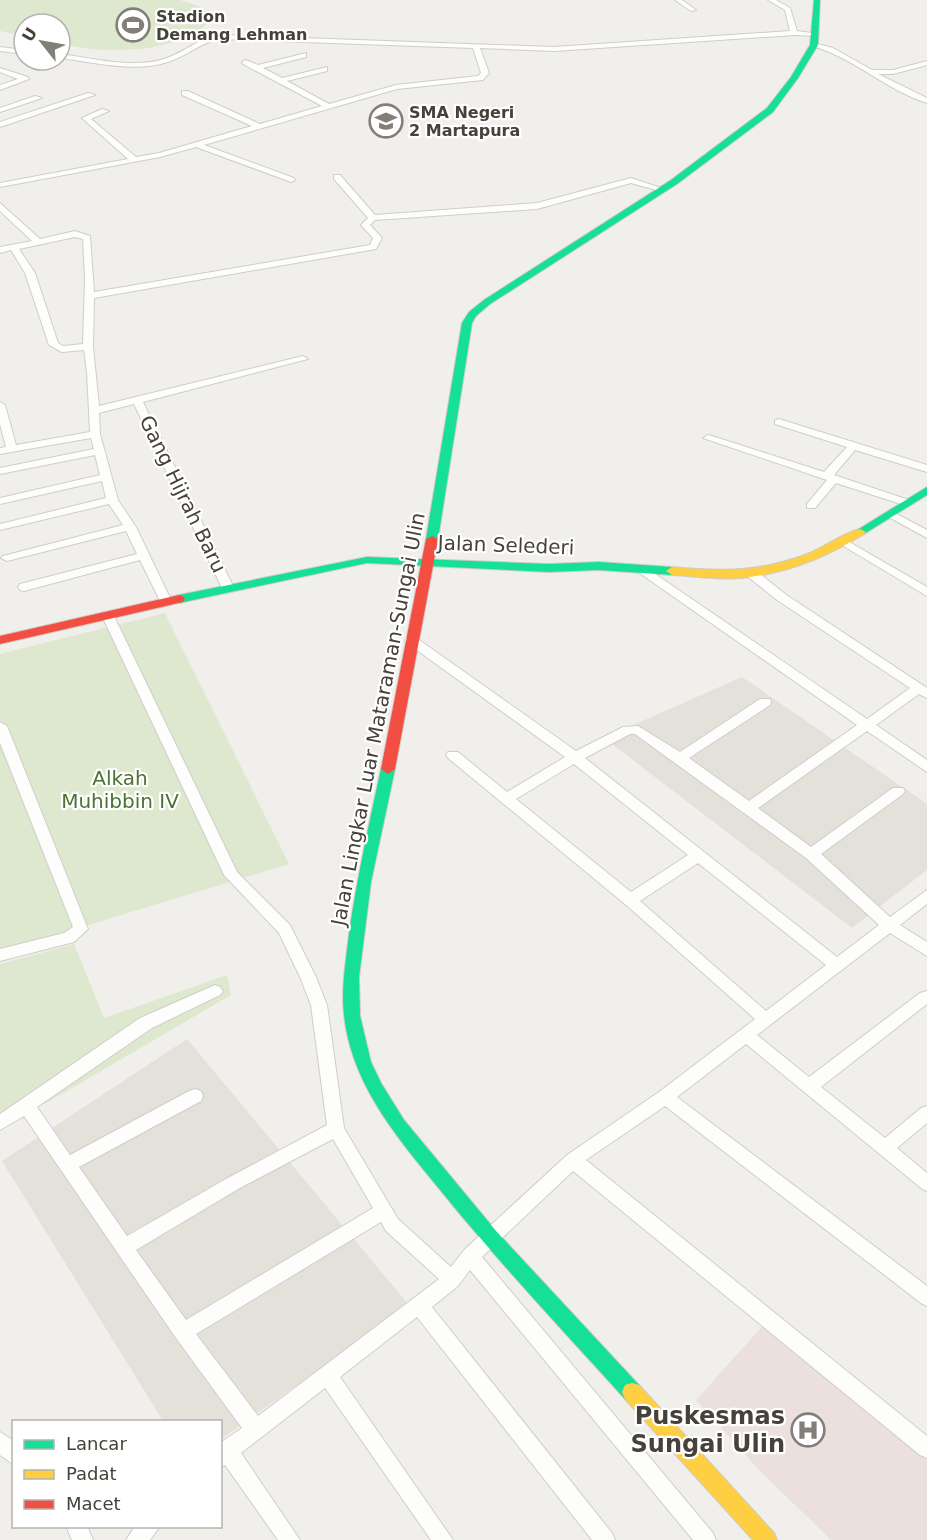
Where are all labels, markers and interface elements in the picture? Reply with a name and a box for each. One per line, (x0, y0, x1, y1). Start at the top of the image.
sports icon: Stadion Demang Lehman (115, 7, 151, 43)
place label: Stadion Demang Lehman (156, 7, 307, 44)
north arrow (12, 12, 72, 72)
text: U (18, 24, 41, 45)
school or university icon: SMA Negeri 2 Martapura (368, 103, 404, 139)
place label: SMA Negeri 2 Martapura (409, 103, 520, 140)
street label: Gang Hijrah Baru (135, 411, 231, 577)
street label: Jalan Lingkar Luar Mataraman-Sungai Ulin (326, 510, 430, 930)
street label: Jalan Selederi (435, 531, 575, 559)
park label: Alkah Muhibbin IV (61, 766, 179, 813)
place label: Puskesmas Sungai Ulin (631, 1402, 785, 1458)
hospital icon: Puskesmas Sungai Ulin (790, 1412, 826, 1448)
legend (12, 1420, 222, 1528)
text: Lancar (66, 1433, 127, 1454)
text: Padat (66, 1463, 117, 1484)
text: Macet (66, 1493, 121, 1514)

